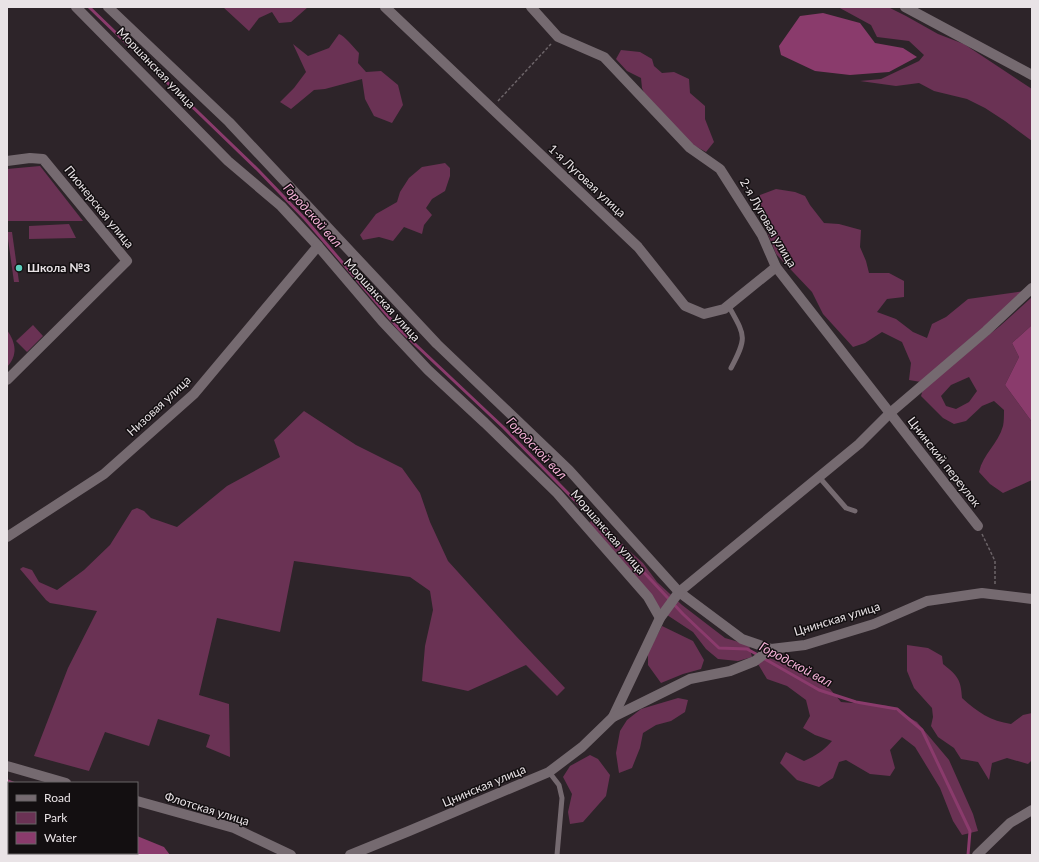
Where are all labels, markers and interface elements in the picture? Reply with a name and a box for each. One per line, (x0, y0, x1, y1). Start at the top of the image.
street label: Моршанская улица (114, 24, 199, 111)
street label: 1-я Луговая улица (546, 141, 629, 220)
street label: Пионерская улица (61, 162, 137, 251)
street label: 2-я Луговая улица (737, 176, 800, 270)
water label: Городской вал (280, 180, 346, 250)
street label: Моршанская улица (341, 255, 424, 344)
place label: Школа №3 (27, 260, 90, 275)
marker: Школа №3 (14, 263, 24, 273)
street label: Низовая улица (124, 372, 194, 439)
water label: Городской вал (503, 414, 571, 482)
street label: Цнинский переулок (905, 414, 985, 510)
street label: Моршанская улица (568, 486, 649, 577)
street label: Цнинская улица (792, 598, 882, 639)
water label: Городской вал (757, 638, 835, 690)
street label: Цнинская улица (440, 761, 528, 810)
legend (8, 782, 138, 854)
street label: Флотская улица (163, 789, 251, 829)
text: Road (44, 790, 71, 805)
text: Park (44, 810, 68, 825)
text: Water (44, 830, 77, 845)

